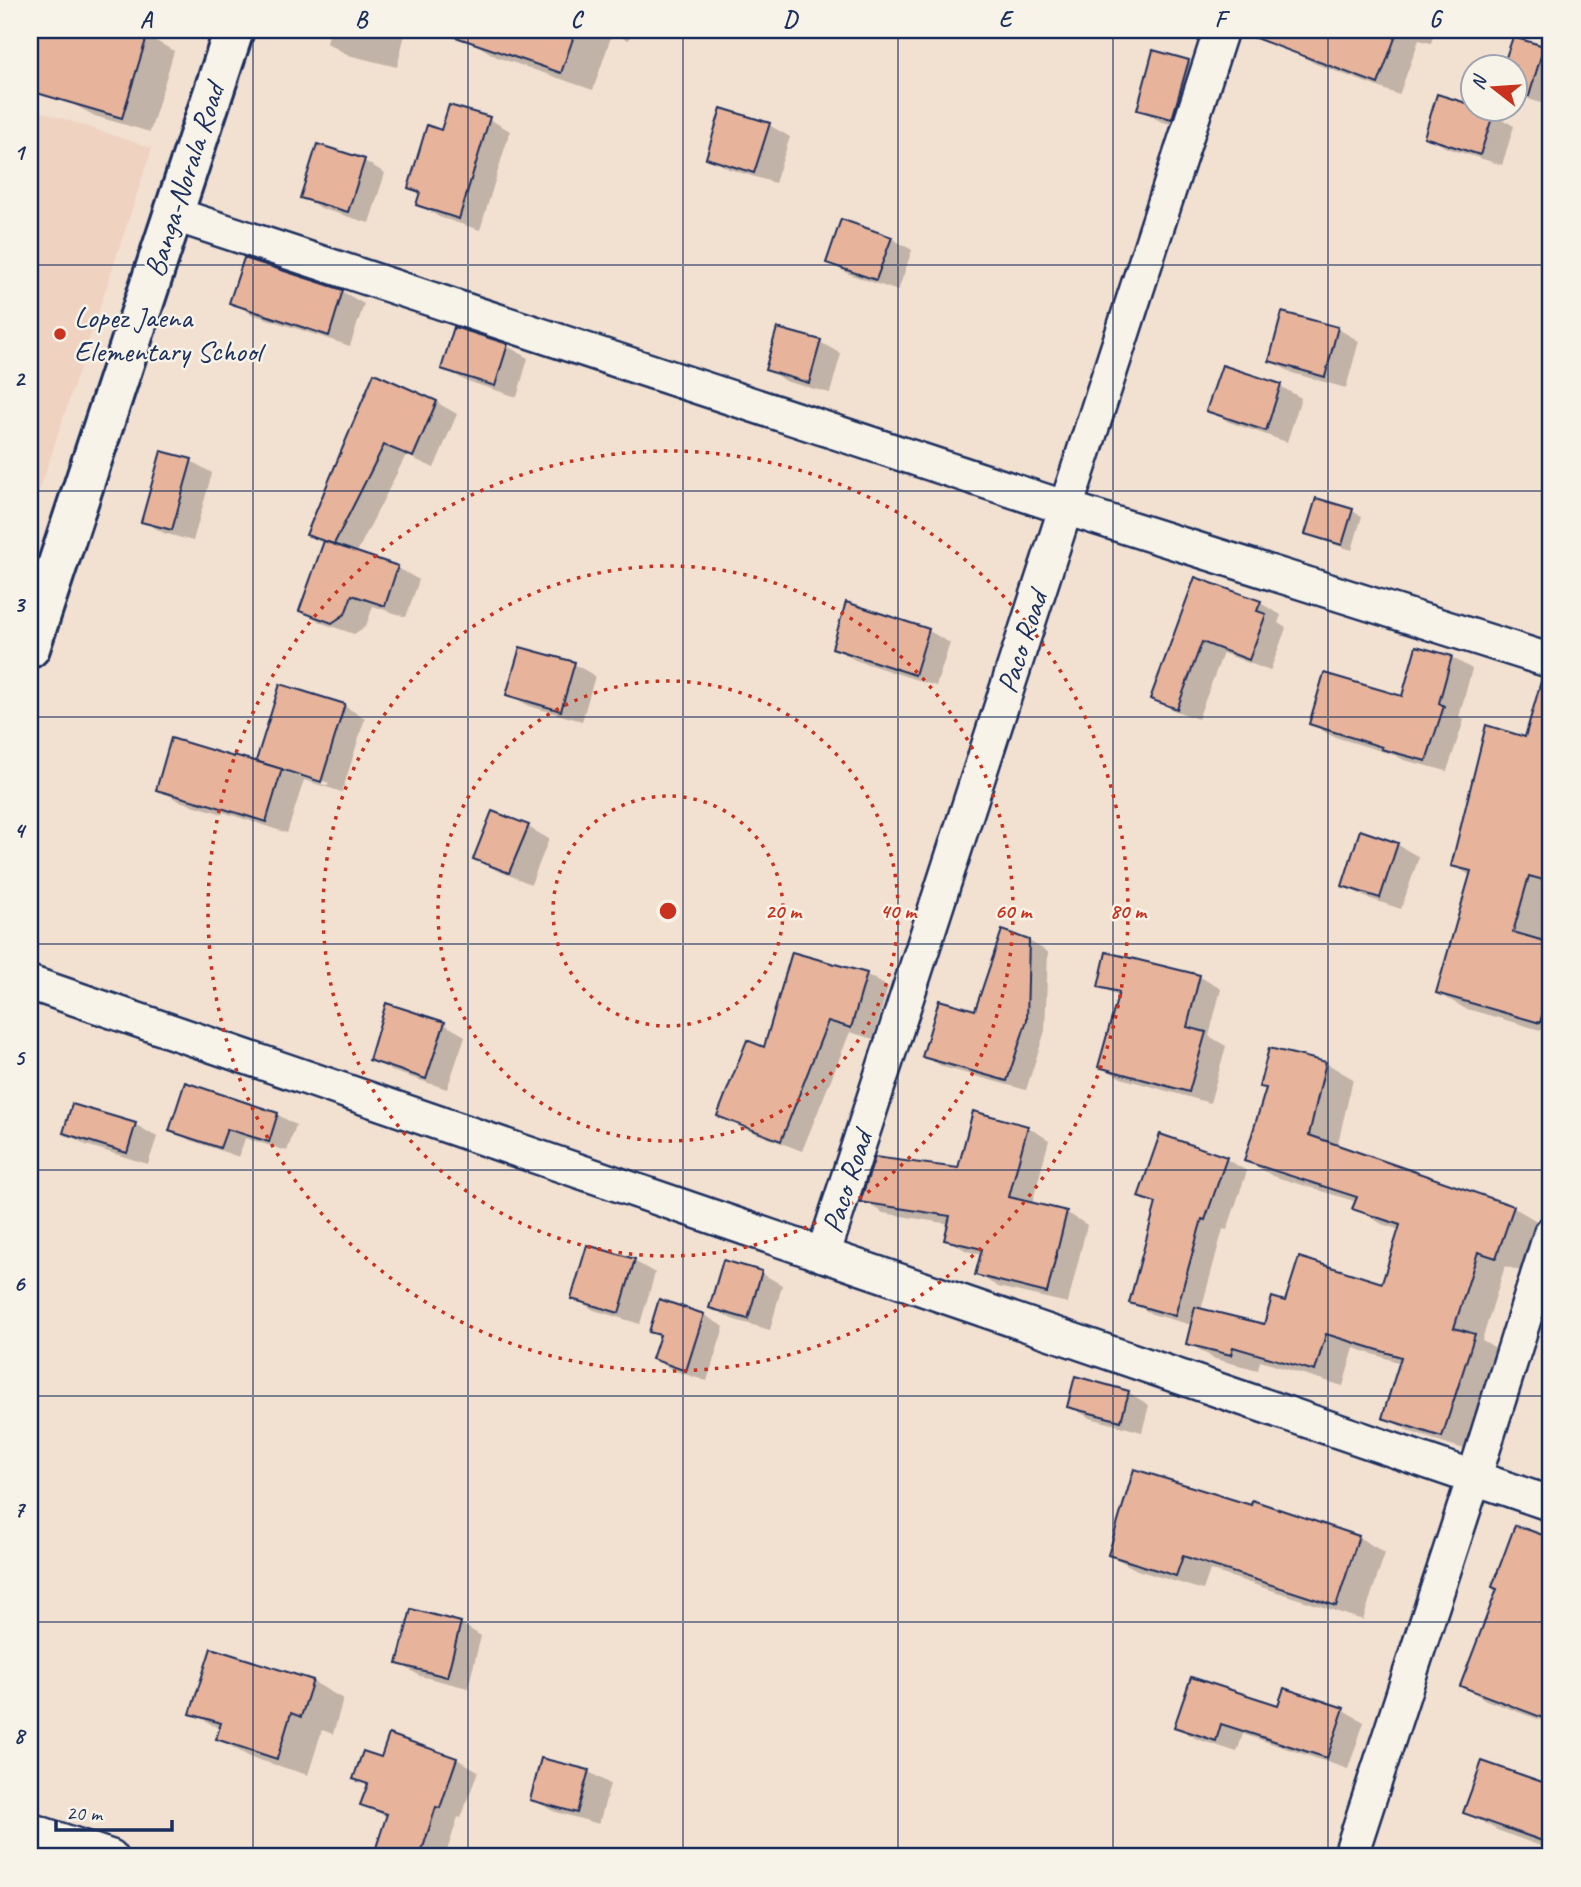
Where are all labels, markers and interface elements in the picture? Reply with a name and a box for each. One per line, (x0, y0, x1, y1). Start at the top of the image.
text: A (140, 5, 154, 34)
text: B (355, 5, 369, 34)
text: C (571, 5, 585, 34)
text: D (783, 5, 799, 34)
text: E (999, 5, 1015, 34)
text: F (1215, 5, 1231, 34)
text: G (1429, 5, 1444, 34)
north arrow (1458, 52, 1528, 122)
text: N (1466, 71, 1493, 92)
street label: Banga-Norala Road (135, 75, 234, 281)
text: 1 (14, 138, 27, 167)
place label: Lopez Jaena Elementary School (74, 298, 266, 370)
marker: Lopez Jaena Elementary School (52, 326, 68, 342)
text: 2 (14, 364, 27, 393)
street label: Paco Road (988, 582, 1058, 698)
text: 3 (14, 590, 27, 619)
text: 4 (14, 816, 27, 845)
text: 20 m (765, 898, 803, 924)
text: 40 m (880, 898, 918, 924)
text: 60 m (995, 898, 1033, 924)
text: 80 m (1110, 898, 1148, 924)
centre of rings (656, 899, 680, 923)
text: 5 (14, 1043, 26, 1072)
street label: Paco Road (813, 1122, 883, 1238)
text: 6 (14, 1269, 27, 1298)
text: 7 (14, 1495, 27, 1524)
text: 8 (14, 1721, 27, 1750)
scale bar (56, 1789, 172, 1833)
text: 20 m (66, 1800, 104, 1826)

